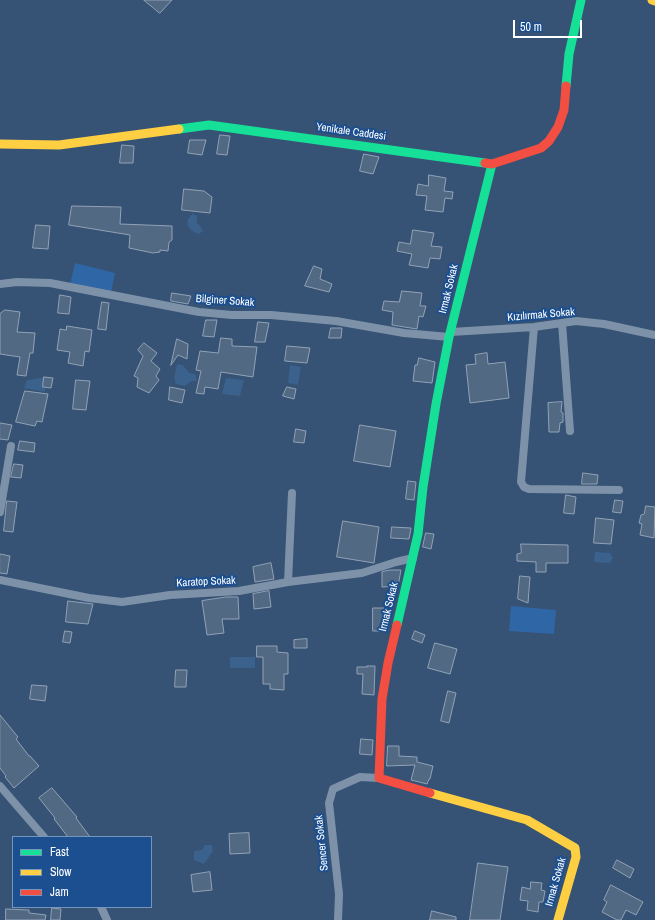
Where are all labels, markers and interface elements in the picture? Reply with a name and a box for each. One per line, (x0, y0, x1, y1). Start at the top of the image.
scale bar (515, 12, 584, 38)
text: 50 m (520, 19, 542, 35)
street label: Yenikale Caddesi (315, 121, 387, 143)
street label: Irmak Sokak (437, 263, 461, 315)
street label: Bilginer Sokak (195, 292, 255, 310)
street label: Kızılırmak Sokak (507, 305, 575, 325)
street label: Karatop Sokak (176, 574, 236, 590)
street label: Irmak Sokak (377, 581, 401, 633)
street label: Sencer Sokak (313, 814, 331, 872)
legend (12, 836, 152, 908)
text: Fast (50, 844, 69, 860)
street label: Irmak Sokak (543, 856, 569, 908)
text: Slow (50, 864, 71, 880)
text: Jam (50, 884, 69, 900)

